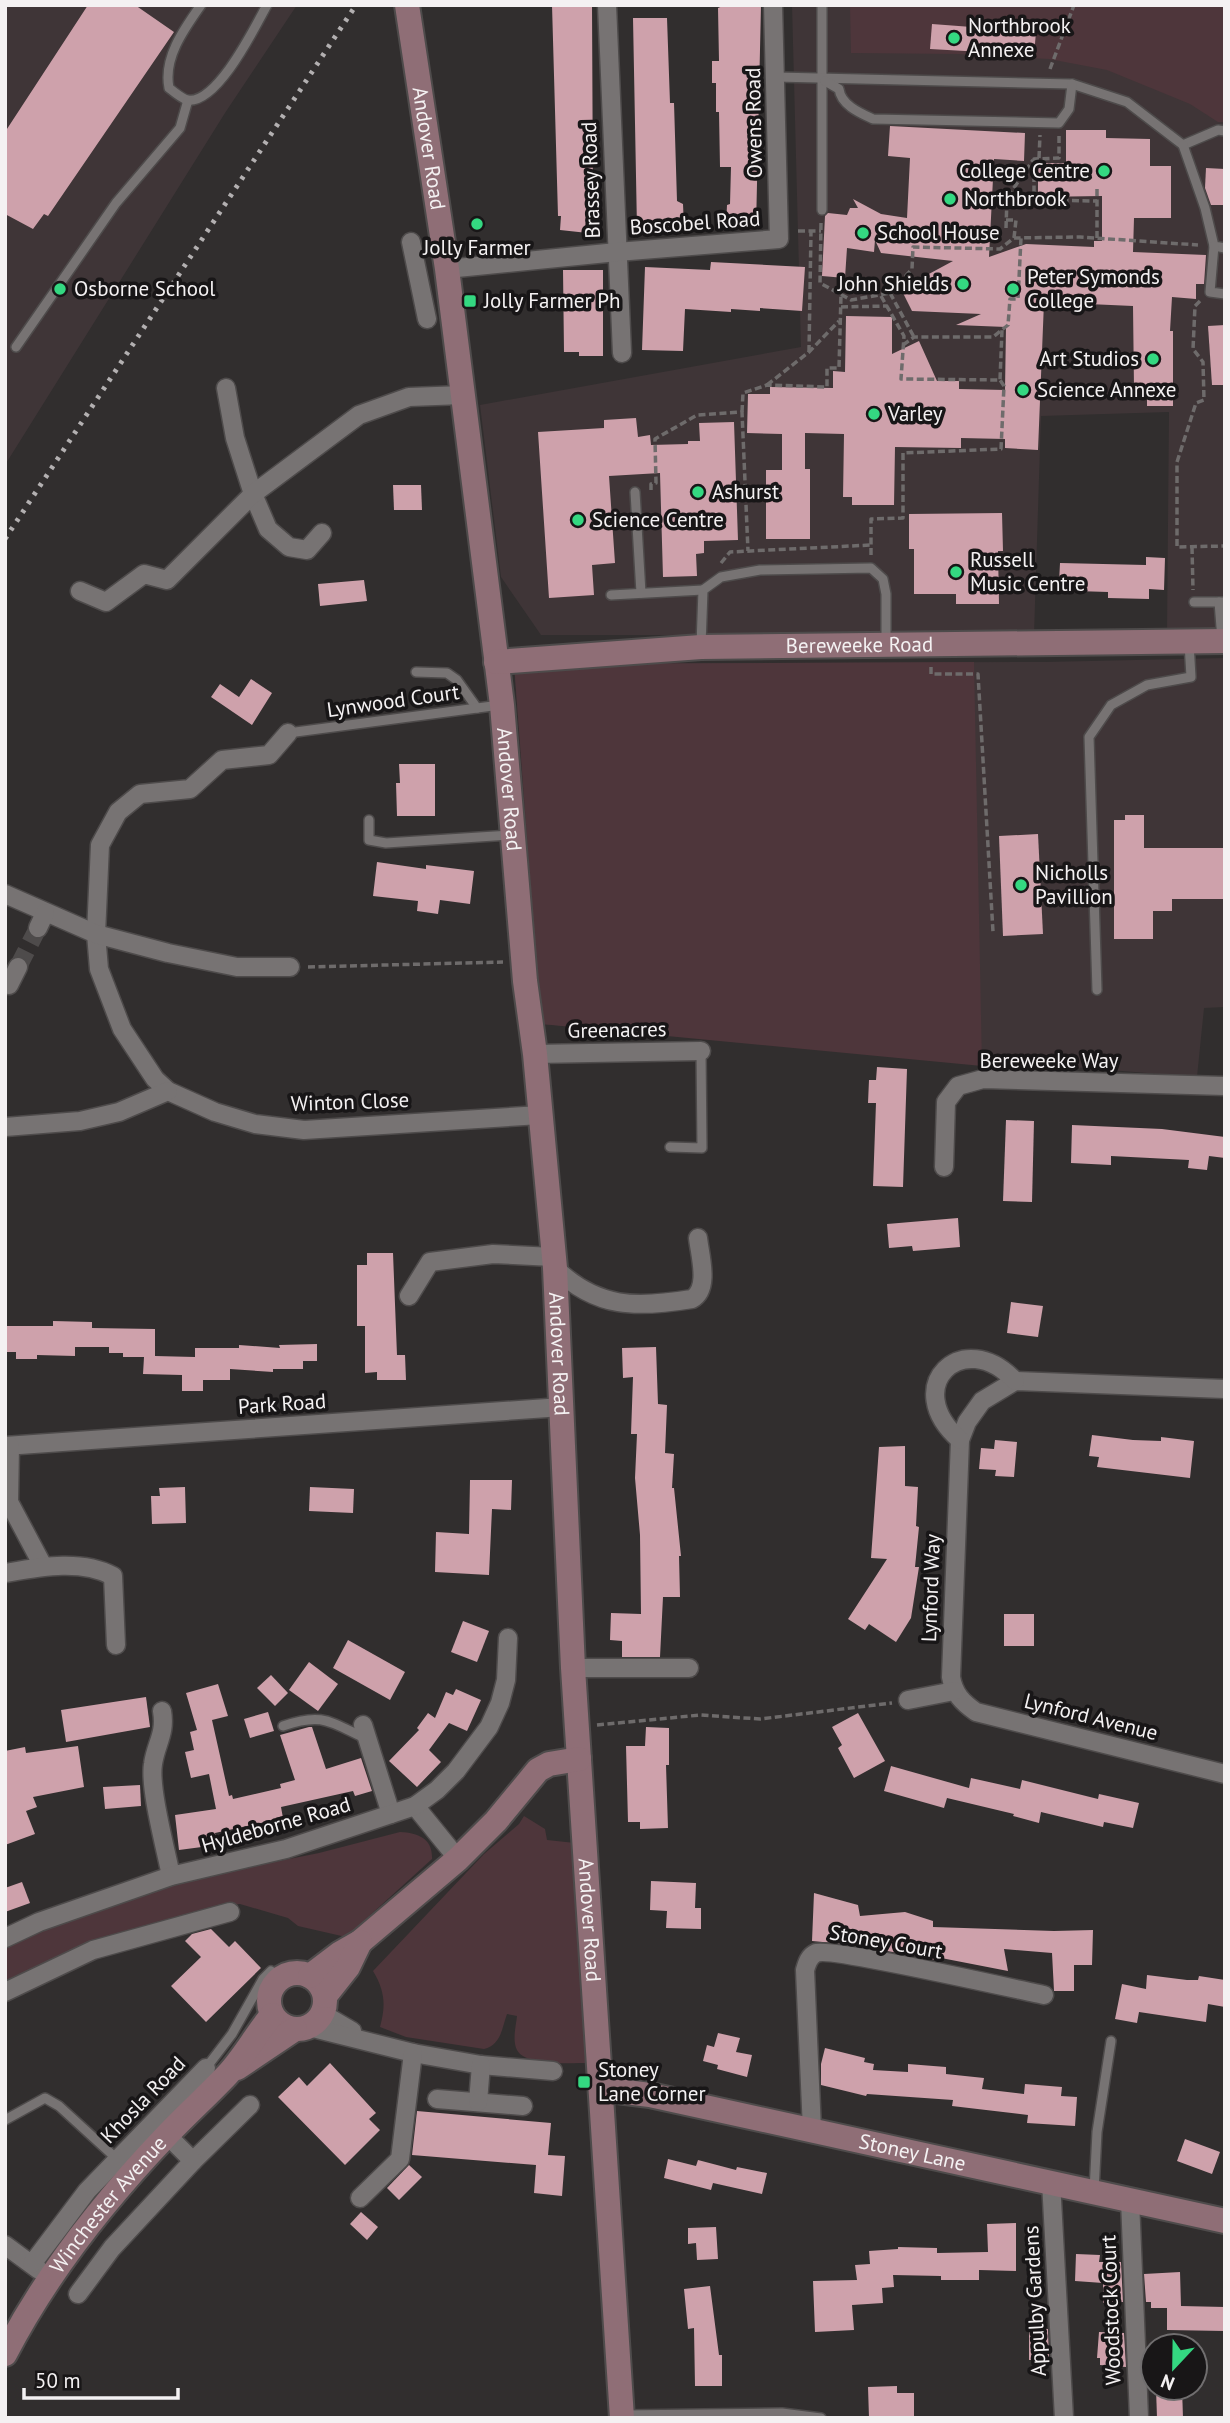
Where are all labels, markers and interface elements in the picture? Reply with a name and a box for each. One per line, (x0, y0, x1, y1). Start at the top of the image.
place label: Northbrook Annexe (968, 12, 1071, 63)
marker: Northbrook Annexe (946, 30, 962, 46)
street label: Owens Road (739, 67, 768, 179)
street label: Andover Road (407, 85, 452, 212)
street label: Brassey Road (575, 121, 606, 239)
place label: College Centre (959, 157, 1090, 184)
marker: College Centre (1096, 163, 1112, 179)
place label: Northbrook (964, 185, 1067, 212)
marker: Northbrook (942, 191, 958, 207)
street label: Boscobel Road (629, 204, 761, 241)
marker: Jolly Farmer (469, 216, 485, 232)
place label: School House (877, 219, 1000, 246)
marker: School House (855, 225, 871, 241)
place label: Jolly Farmer (422, 234, 531, 261)
place label: Peter Symonds College (1027, 263, 1160, 314)
place label: John Shields (837, 270, 949, 297)
place label: Osborne School (74, 275, 215, 302)
marker: John Shields (955, 276, 971, 292)
marker: Osborne School (52, 281, 68, 297)
marker: Peter Symonds College (1005, 281, 1021, 297)
place label: Jolly Farmer Ph (483, 287, 620, 314)
marker: Jolly Farmer Ph (462, 293, 478, 309)
place label: Art Studios (1040, 345, 1139, 372)
marker: Art Studios (1145, 351, 1161, 367)
place label: Science Annexe (1037, 376, 1176, 403)
marker: Science Annexe (1015, 382, 1031, 398)
place label: Varley (887, 400, 943, 427)
marker: Varley (866, 406, 882, 422)
place label: Ashurst (712, 478, 779, 505)
marker: Ashurst (690, 484, 706, 500)
place label: Science Centre (592, 506, 724, 533)
marker: Science Centre (570, 512, 586, 528)
place label: Russell Music Centre (970, 546, 1085, 597)
marker: Russell Music Centre (948, 564, 964, 580)
street label: Bereweeke Road (786, 630, 933, 659)
street label: Lynwood Court (325, 678, 461, 723)
street label: Andover Road (491, 726, 528, 852)
place label: Nicholls Pavillion (1035, 859, 1113, 910)
marker: Nicholls Pavillion (1013, 877, 1029, 893)
street label: Greenacres (567, 1015, 667, 1044)
street label: Bereweeke Way (979, 1047, 1119, 1074)
street label: Winton Close (290, 1086, 410, 1117)
street label: Andover Road (543, 1291, 576, 1416)
street label: Park Road (237, 1387, 327, 1420)
street label: Lynford Way (915, 1533, 946, 1643)
street label: Lynford Avenue (1022, 1687, 1161, 1746)
street label: Hyldeborne Road (198, 1790, 354, 1859)
street label: Andover Road (572, 1857, 607, 1983)
street label: Stoney Court (827, 1918, 945, 1965)
street label: Khosla Road (94, 2050, 191, 2149)
place label: Stoney Lane Corner (598, 2056, 706, 2107)
marker: Stoney Lane Corner (576, 2074, 592, 2090)
street label: Stoney Lane (857, 2127, 968, 2177)
street label: Winchester Avenue (43, 2130, 172, 2279)
street label: Appulby Gardens (1017, 2225, 1052, 2377)
street label: Woodstock Court (1094, 2234, 1127, 2386)
north arrow (1139, 2332, 1209, 2402)
scale bar (24, 2356, 178, 2400)
text: 50 m (35, 2367, 81, 2394)
text: N (1157, 2369, 1178, 2396)

